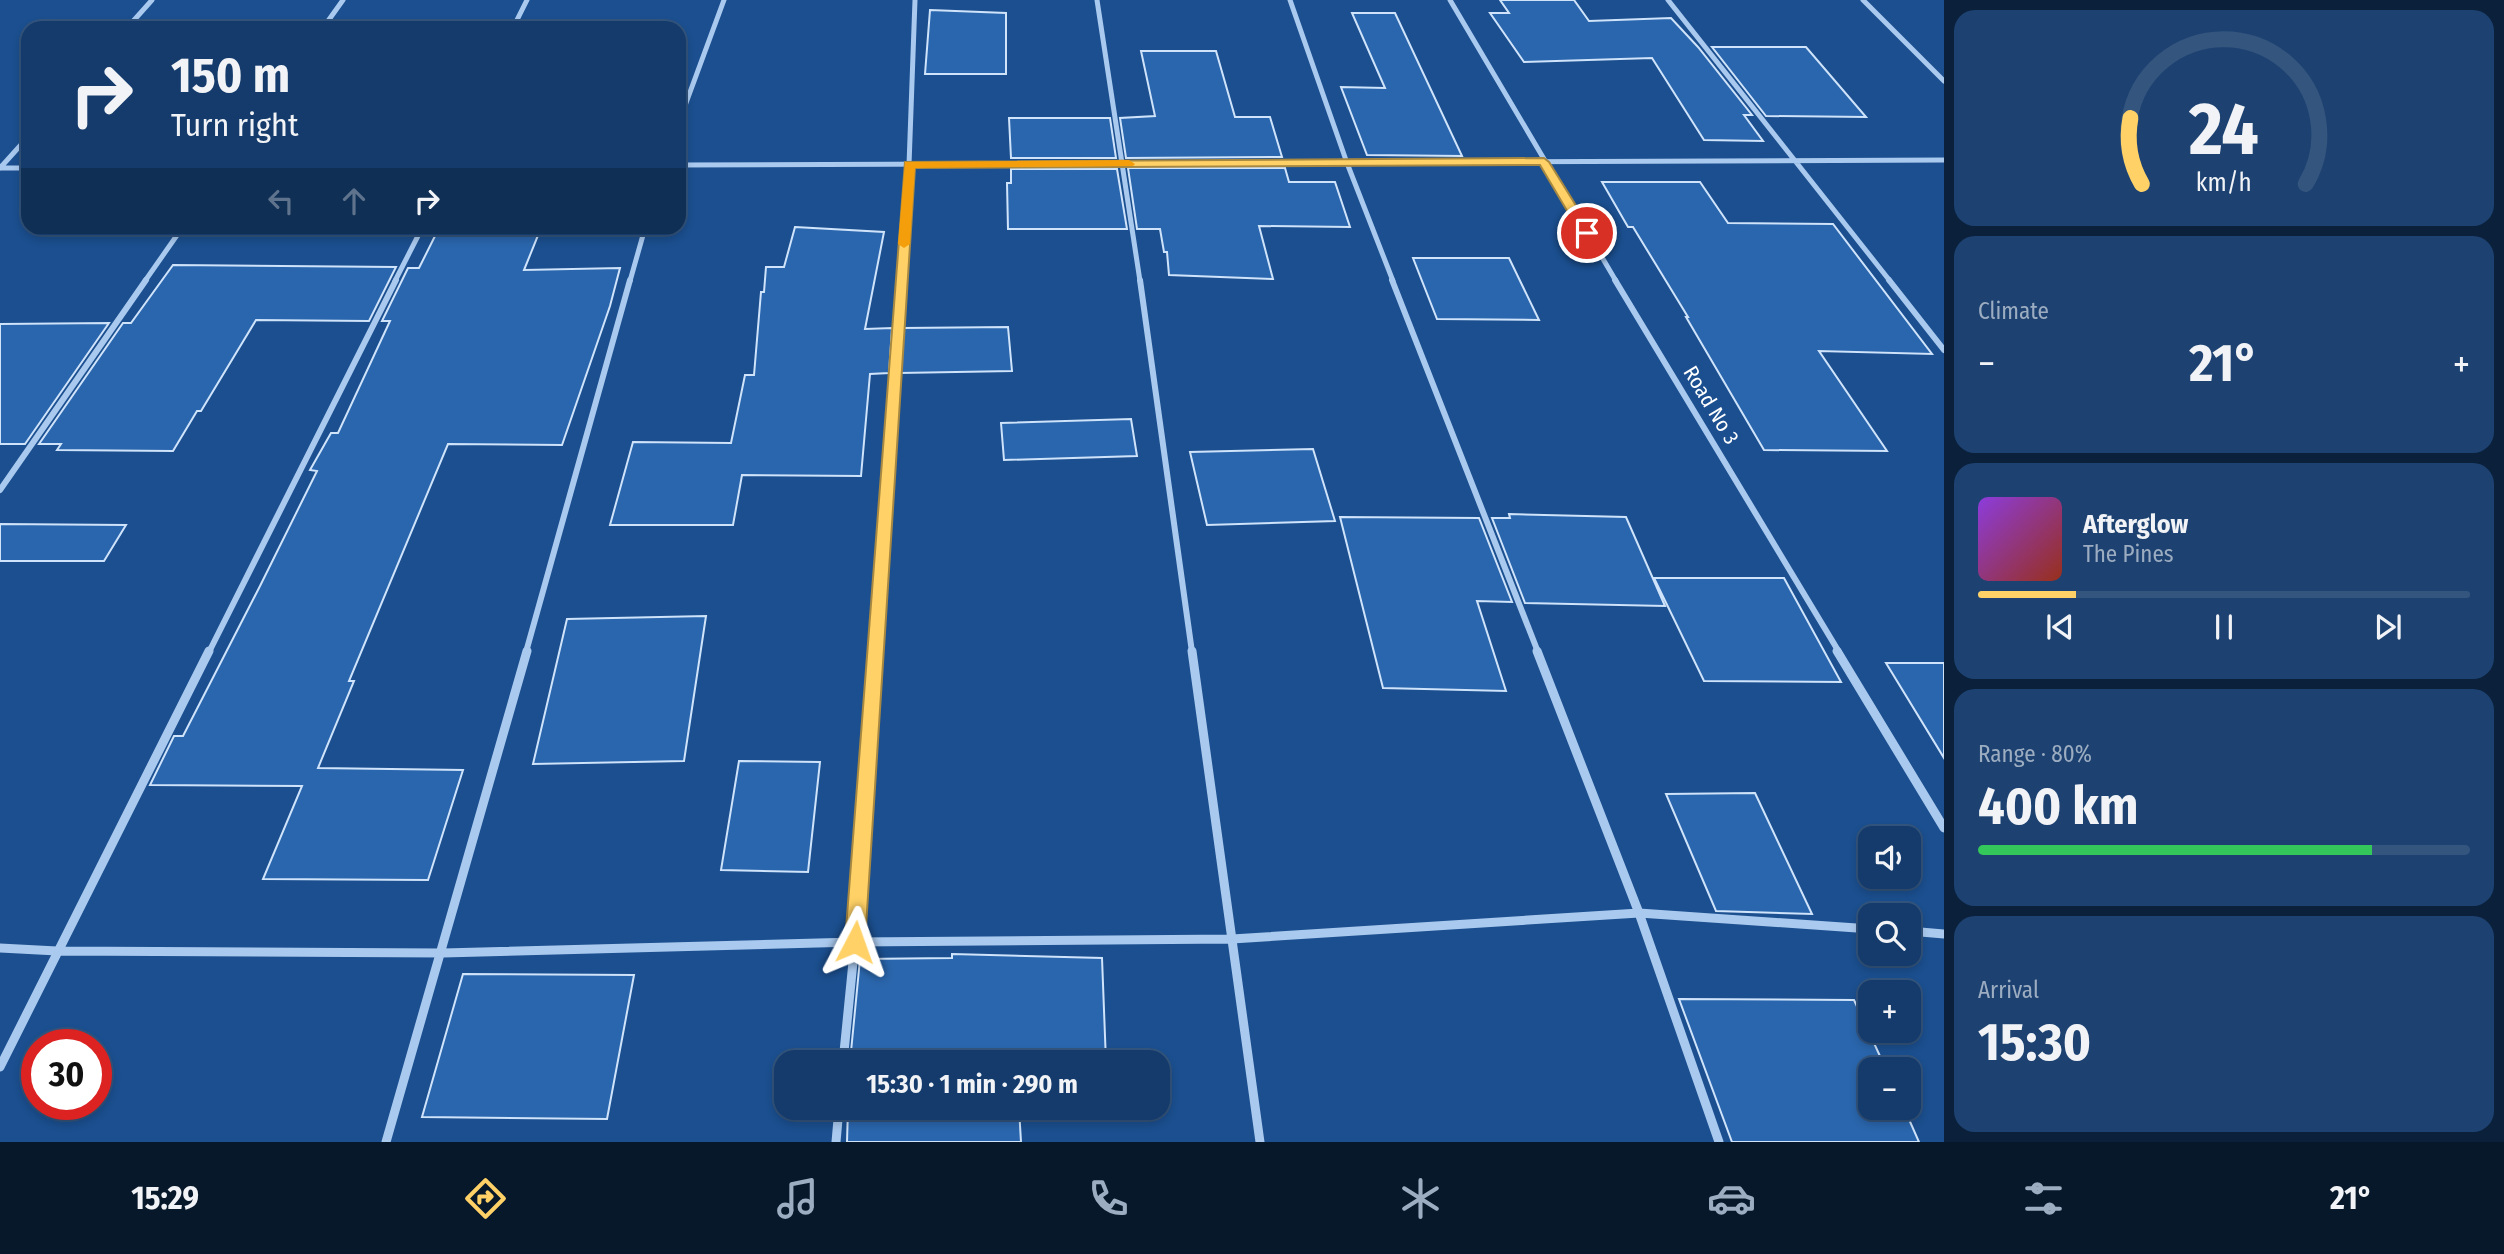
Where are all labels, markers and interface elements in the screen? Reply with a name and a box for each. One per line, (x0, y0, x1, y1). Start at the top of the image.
text: 150 m (171, 46, 290, 105)
icon: right (56, 49, 147, 140)
text: 24 (2188, 87, 2259, 174)
text: Turn right (171, 106, 298, 144)
text: km/h (2196, 168, 2252, 198)
icon: left (262, 182, 300, 220)
icon: ahead (335, 182, 373, 220)
icon: right (408, 182, 446, 220)
pin (1557, 203, 1617, 263)
icon: arrive (1568, 214, 1606, 252)
text: Climate (1978, 297, 2049, 325)
text: 21° (2189, 332, 2259, 395)
text: − (1978, 341, 1995, 387)
text: + (2453, 341, 2470, 387)
street label: Road No 3 (1678, 361, 1744, 449)
text: Afterglow (2083, 509, 2188, 540)
text: The Pines (2083, 540, 2174, 568)
icon: previous (2041, 608, 2079, 646)
icon: pause (2205, 608, 2243, 646)
icon: next (2369, 608, 2407, 646)
text: Range · 80% (1978, 740, 2092, 768)
text: 400 km (1978, 775, 2138, 838)
map controls (1858, 826, 1921, 1120)
button: sound (1858, 826, 1921, 889)
button: search (1858, 903, 1921, 966)
position arrow (818, 905, 892, 979)
text: Arrival (1978, 976, 2039, 1004)
button: + (1858, 980, 1921, 1043)
text: 15:30 (1978, 1011, 2091, 1074)
speed limit sign: 30 (21, 1029, 112, 1120)
button: − (1858, 1057, 1921, 1120)
text: 15:30 · 1 min · 290 m (866, 1069, 1078, 1100)
icon: directions (461, 1174, 510, 1223)
icon: music (773, 1174, 822, 1223)
icon: phone (1084, 1174, 1133, 1223)
icon: climate (1396, 1174, 1445, 1223)
icon: car (1707, 1174, 1756, 1223)
icon: filters (2019, 1174, 2068, 1223)
text: 15:29 (131, 1179, 199, 1217)
text: 21° (2330, 1179, 2373, 1217)

